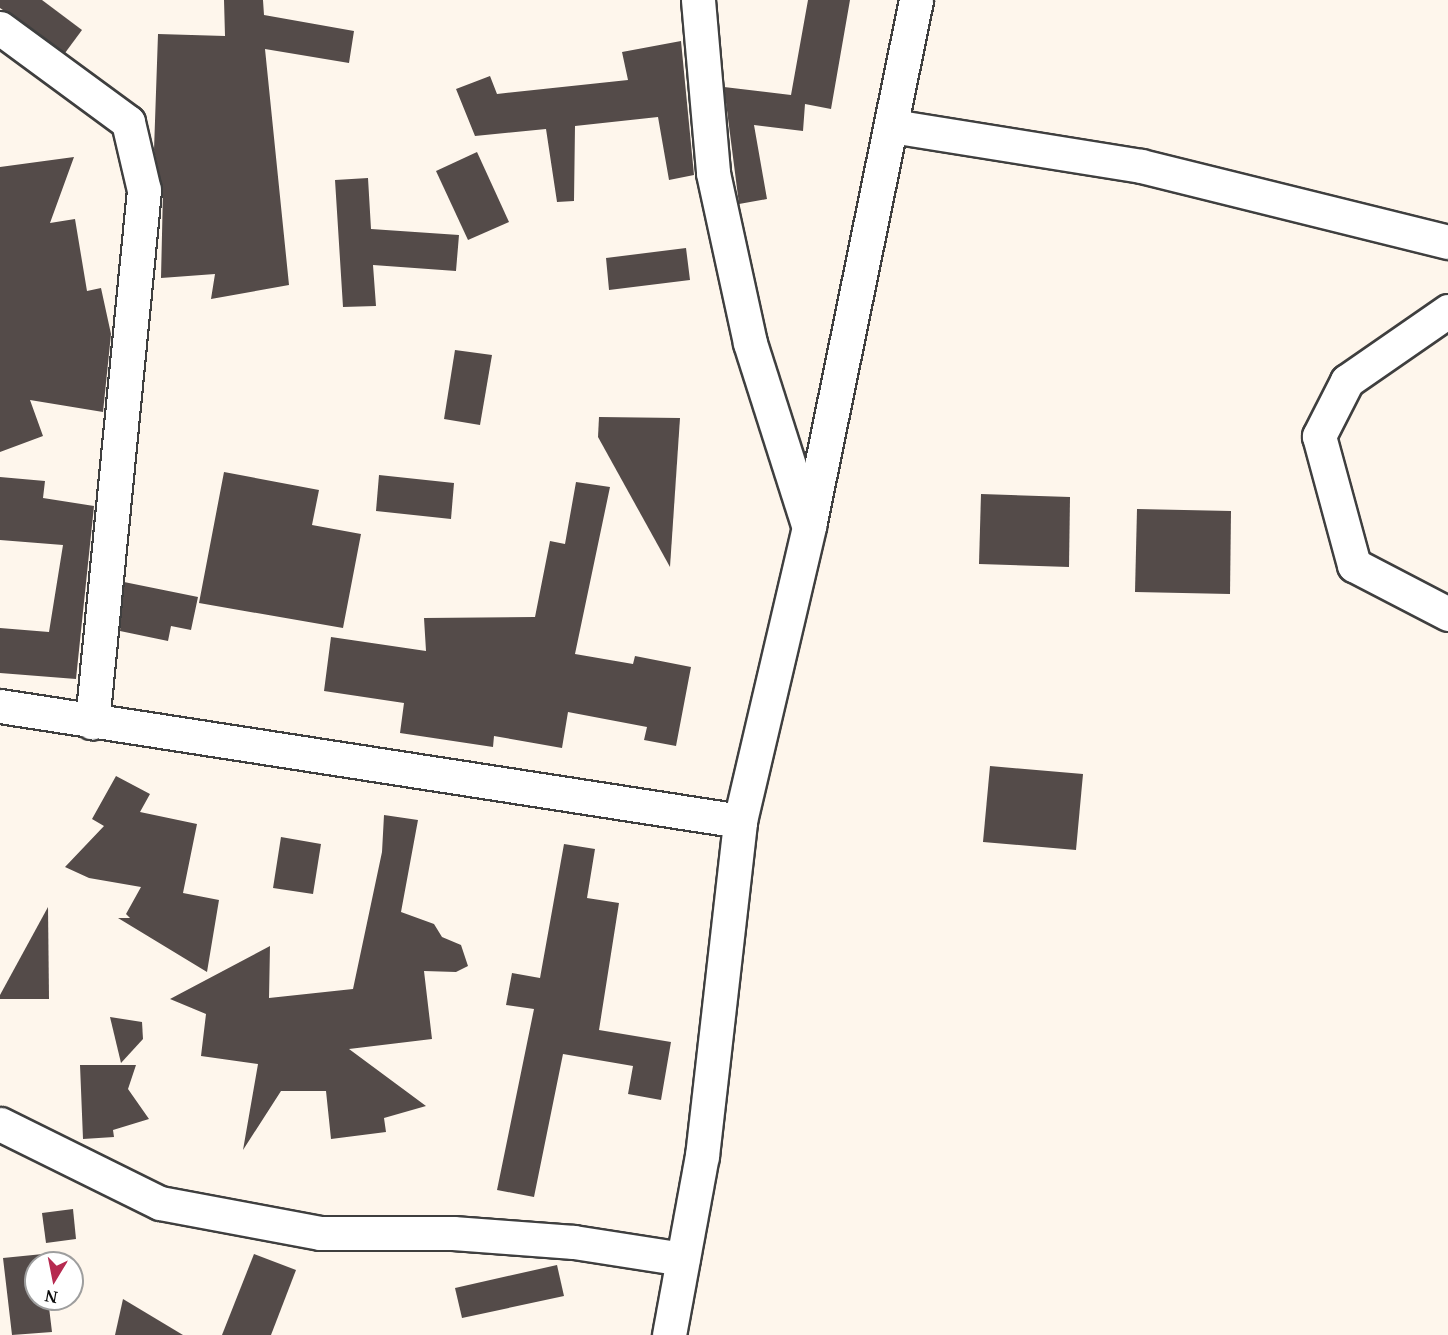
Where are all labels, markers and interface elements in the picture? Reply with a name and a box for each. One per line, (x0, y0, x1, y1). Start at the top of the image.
north arrow (24, 1251, 84, 1311)
text: N (43, 1285, 59, 1309)

